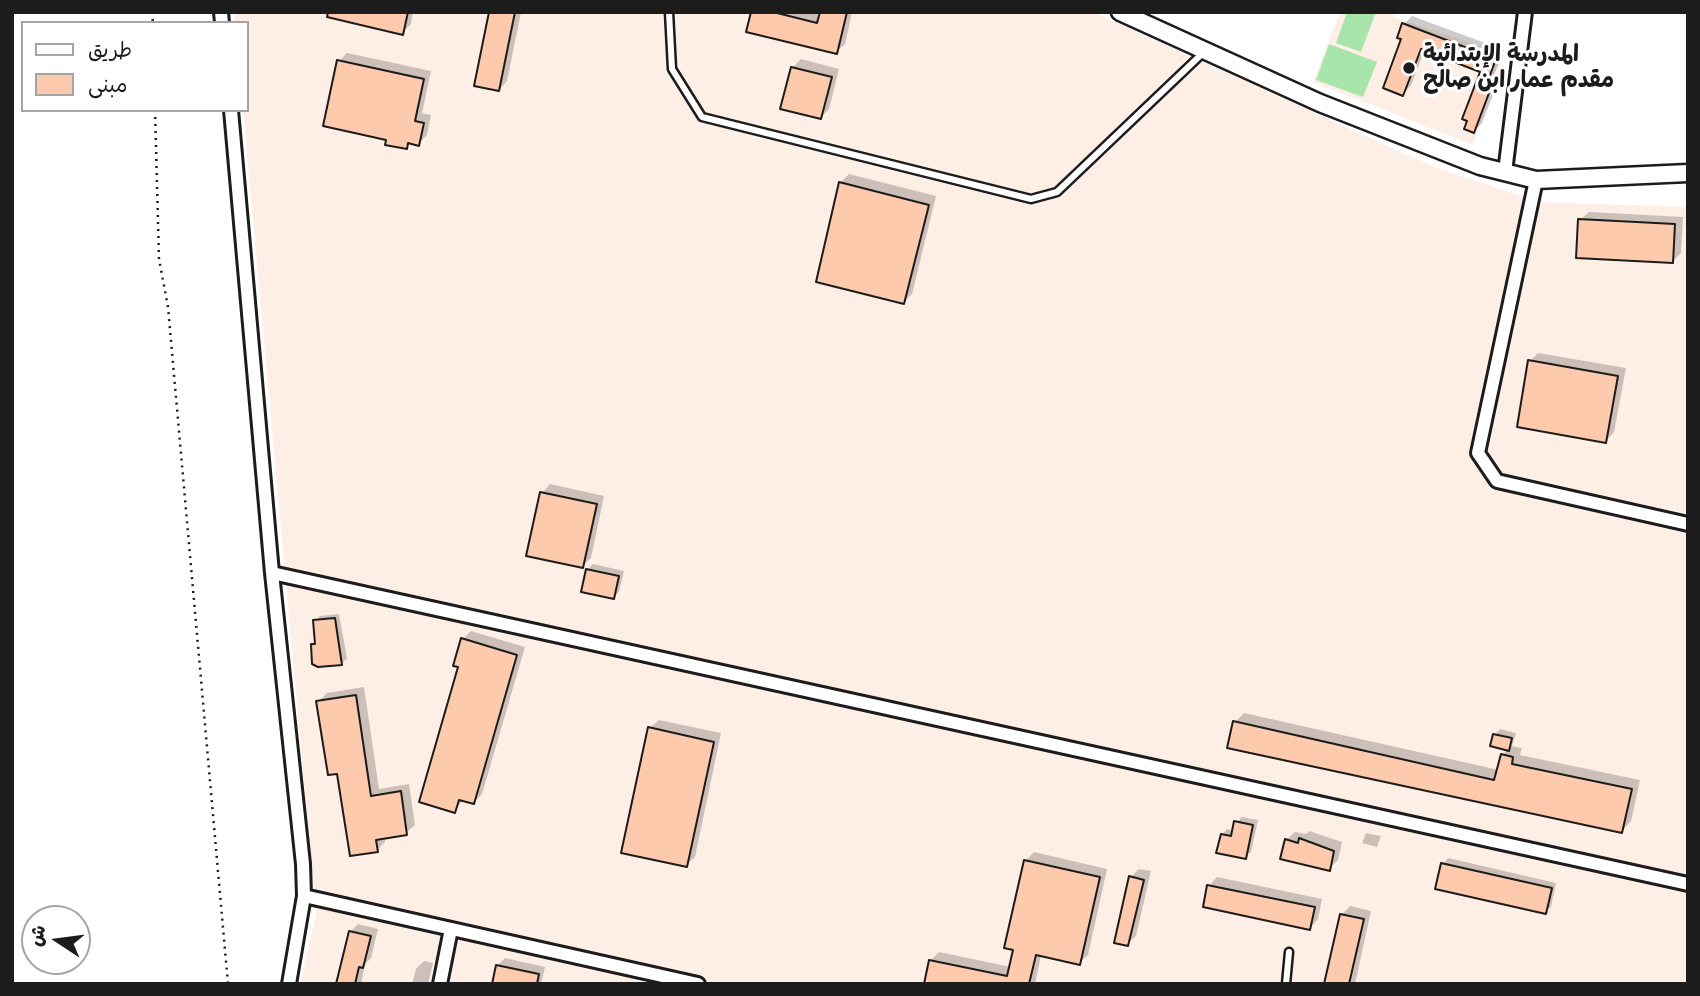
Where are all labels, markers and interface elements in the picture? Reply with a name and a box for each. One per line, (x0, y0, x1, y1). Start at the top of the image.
legend (21, 21, 248, 112)
text: طريق (88, 31, 132, 69)
place label: المدرسة الإبتدائية مقدم عمار ابن صالح (1423, 41, 1614, 95)
marker: المدرسة الإبتدائية مقدم عمار ابن صالح (1401, 60, 1417, 76)
text: مبنى (88, 66, 127, 104)
north arrow (21, 905, 91, 975)
text: ش (19, 922, 55, 950)

